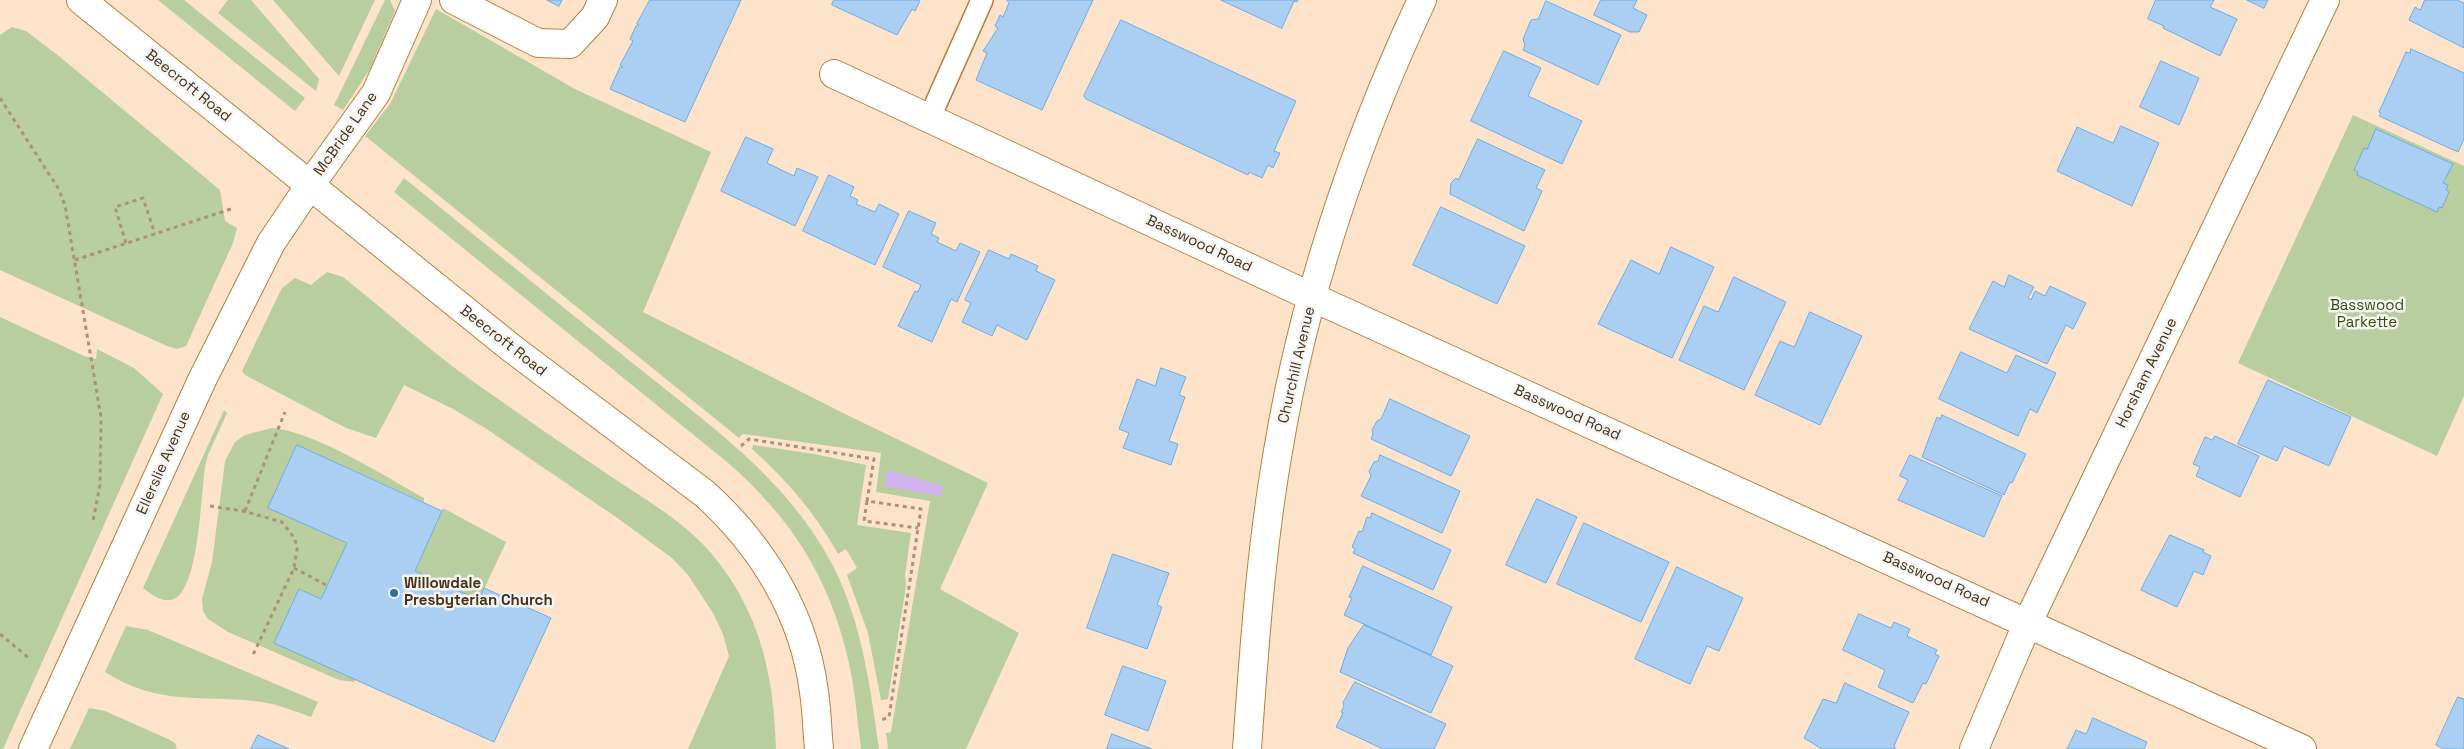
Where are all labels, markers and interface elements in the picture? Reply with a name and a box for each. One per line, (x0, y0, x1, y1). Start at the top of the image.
street label: Beecroft Road (142, 46, 234, 126)
street label: McBride Lane (310, 89, 382, 179)
street label: Basswood Road (1143, 212, 1255, 276)
park label: Basswood Parkette (2330, 297, 2404, 332)
street label: Beecroft Road (456, 302, 550, 380)
street label: Churchill Avenue (1275, 305, 1319, 425)
street label: Horsham Avenue (2113, 315, 2181, 431)
street label: Basswood Road (1511, 381, 1623, 445)
street label: Ellerslie Avenue (133, 409, 195, 517)
street label: Basswood Road (1880, 548, 1992, 612)
place label: Willowdale Presbyterian Church (404, 575, 553, 610)
marker: Willowdale Presbyterian Church (388, 587, 400, 599)

